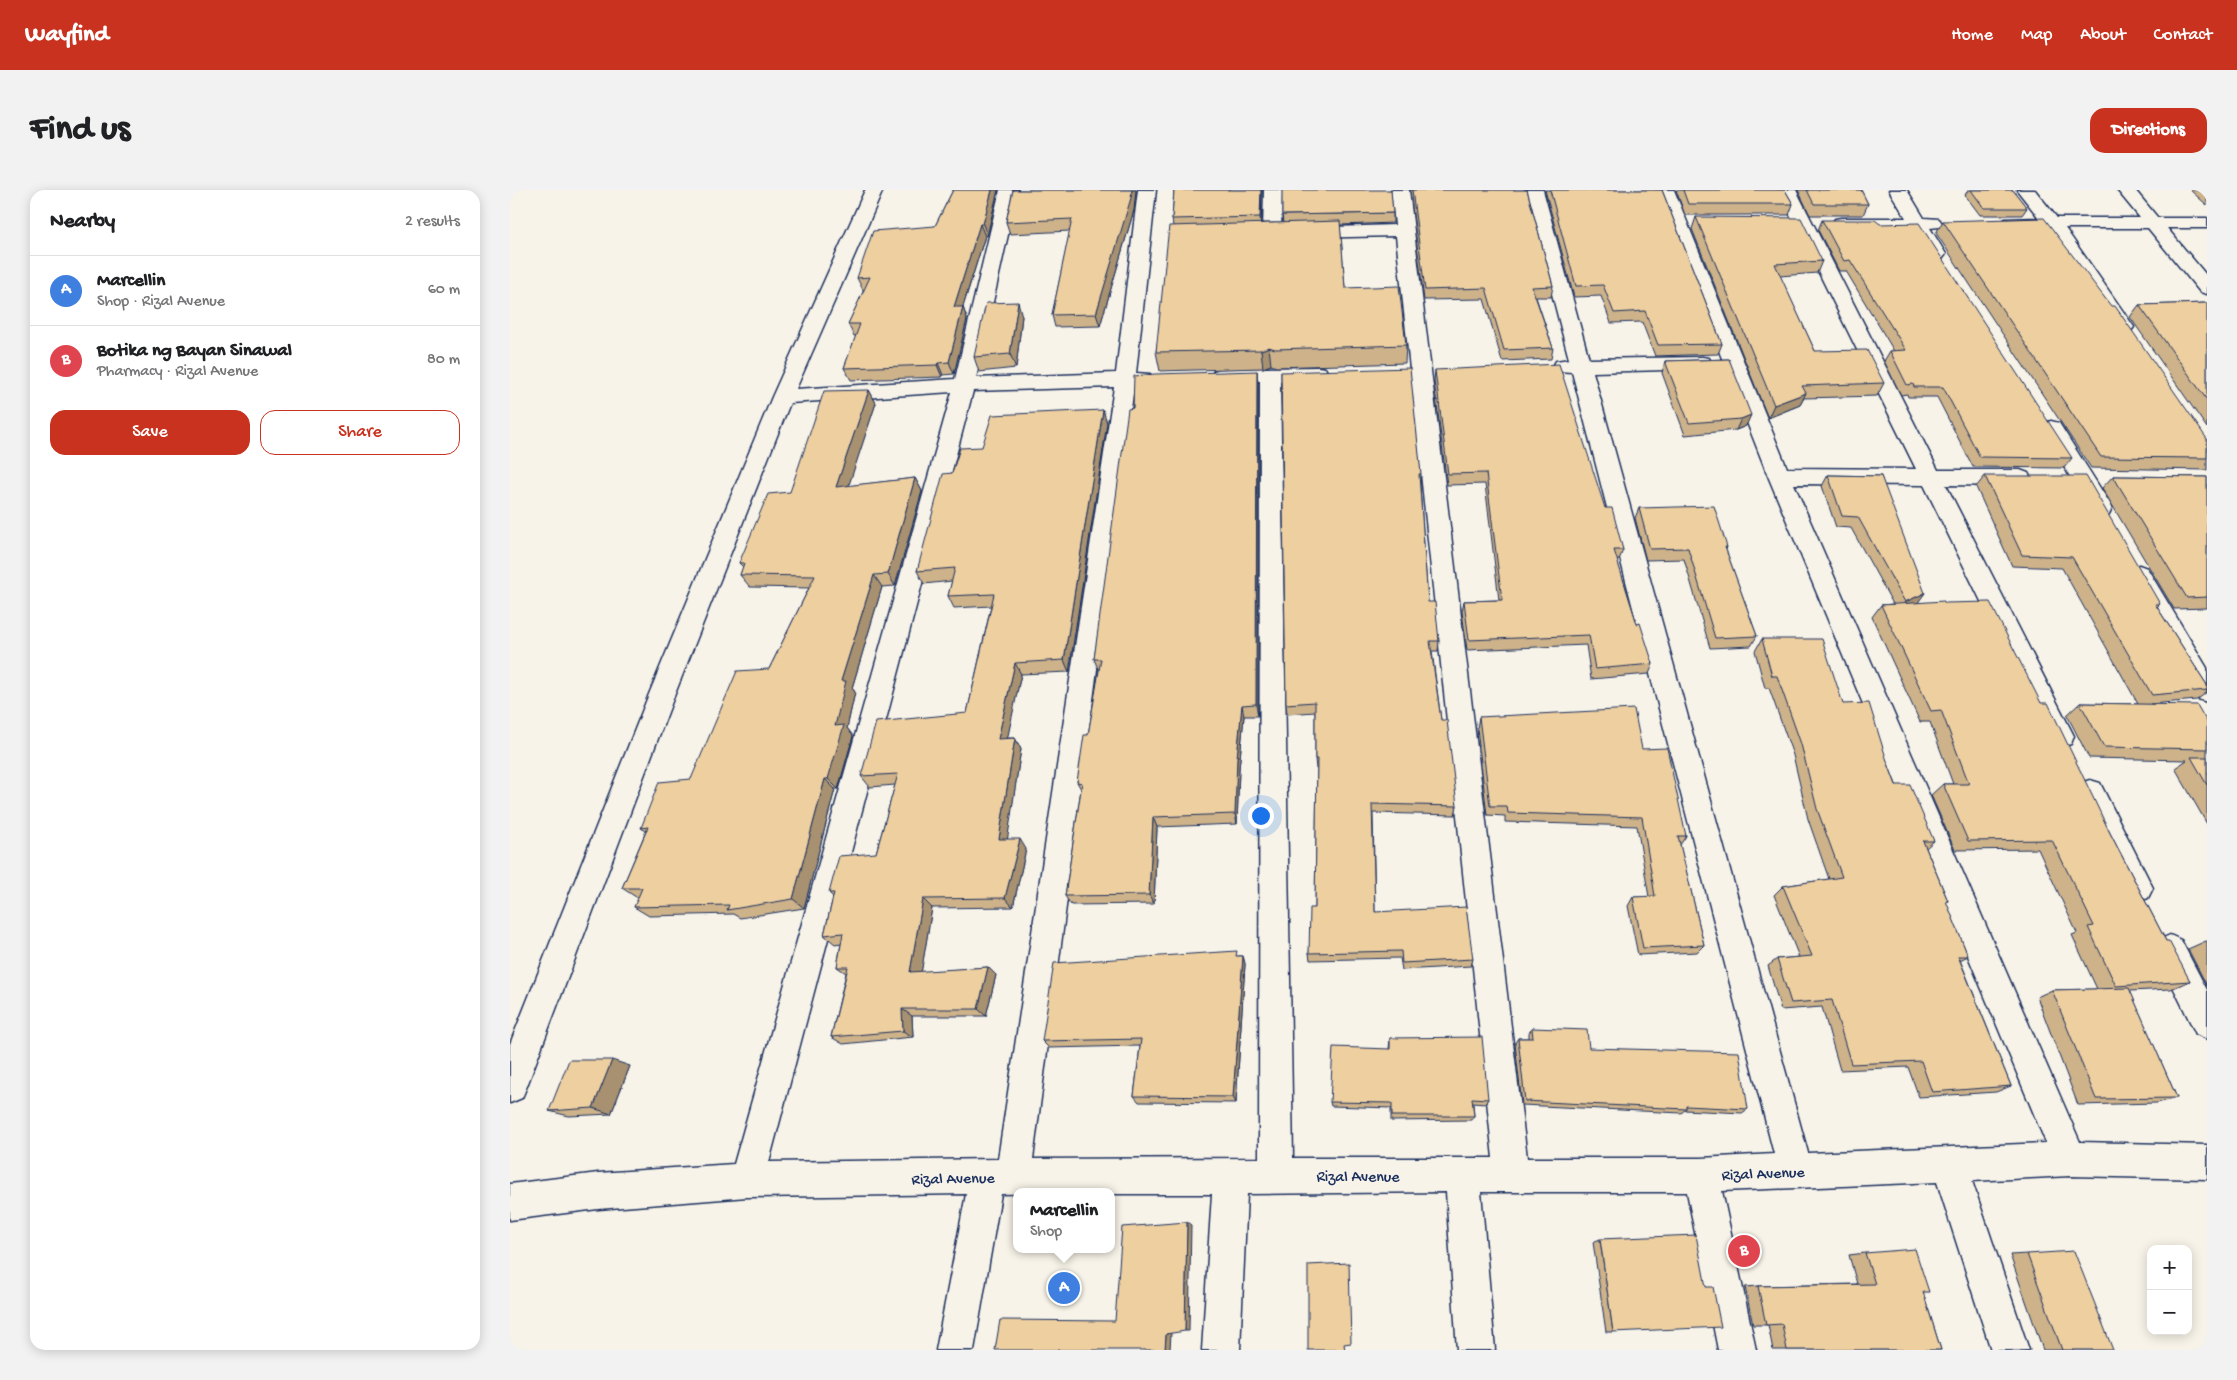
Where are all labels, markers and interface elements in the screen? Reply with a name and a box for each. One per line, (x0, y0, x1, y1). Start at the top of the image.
text: Wayfind (25, 21, 109, 50)
text: Home (1951, 25, 1993, 46)
text: Map (2021, 25, 2052, 46)
text: About (2080, 25, 2126, 46)
text: Contact (2154, 25, 2212, 46)
button: Directions (2090, 108, 2207, 153)
text: Find us (30, 110, 130, 151)
text: Nearby (50, 210, 115, 235)
text: 2 results (405, 213, 460, 232)
text: Marcellin (97, 270, 165, 293)
text: A (61, 281, 71, 300)
text: 60 m (428, 281, 460, 300)
text: Shop · Rizal Avenue (97, 293, 225, 312)
text: Botika ng Bayan Sinawal (97, 340, 292, 363)
text: B (62, 351, 70, 370)
text: 80 m (427, 351, 460, 370)
text: Pharmacy · Rizal Avenue (97, 363, 258, 382)
button: Save (50, 410, 250, 455)
button: Share (260, 410, 460, 455)
your location (1248, 803, 1274, 829)
street label: Rizal Avenue (1721, 1165, 1806, 1186)
street label: Rizal Avenue (1316, 1169, 1400, 1188)
street label: Rizal Avenue (911, 1170, 996, 1191)
popup (1013, 1188, 1115, 1253)
text: Marcellin (1030, 1200, 1098, 1223)
text: Shop (1030, 1223, 1062, 1242)
pin: B (1728, 1232, 1760, 1270)
map controls (2147, 1245, 2192, 1335)
button: + (2147, 1245, 2192, 1290)
pin: A (1048, 1269, 1080, 1307)
button: − (2147, 1290, 2192, 1335)

